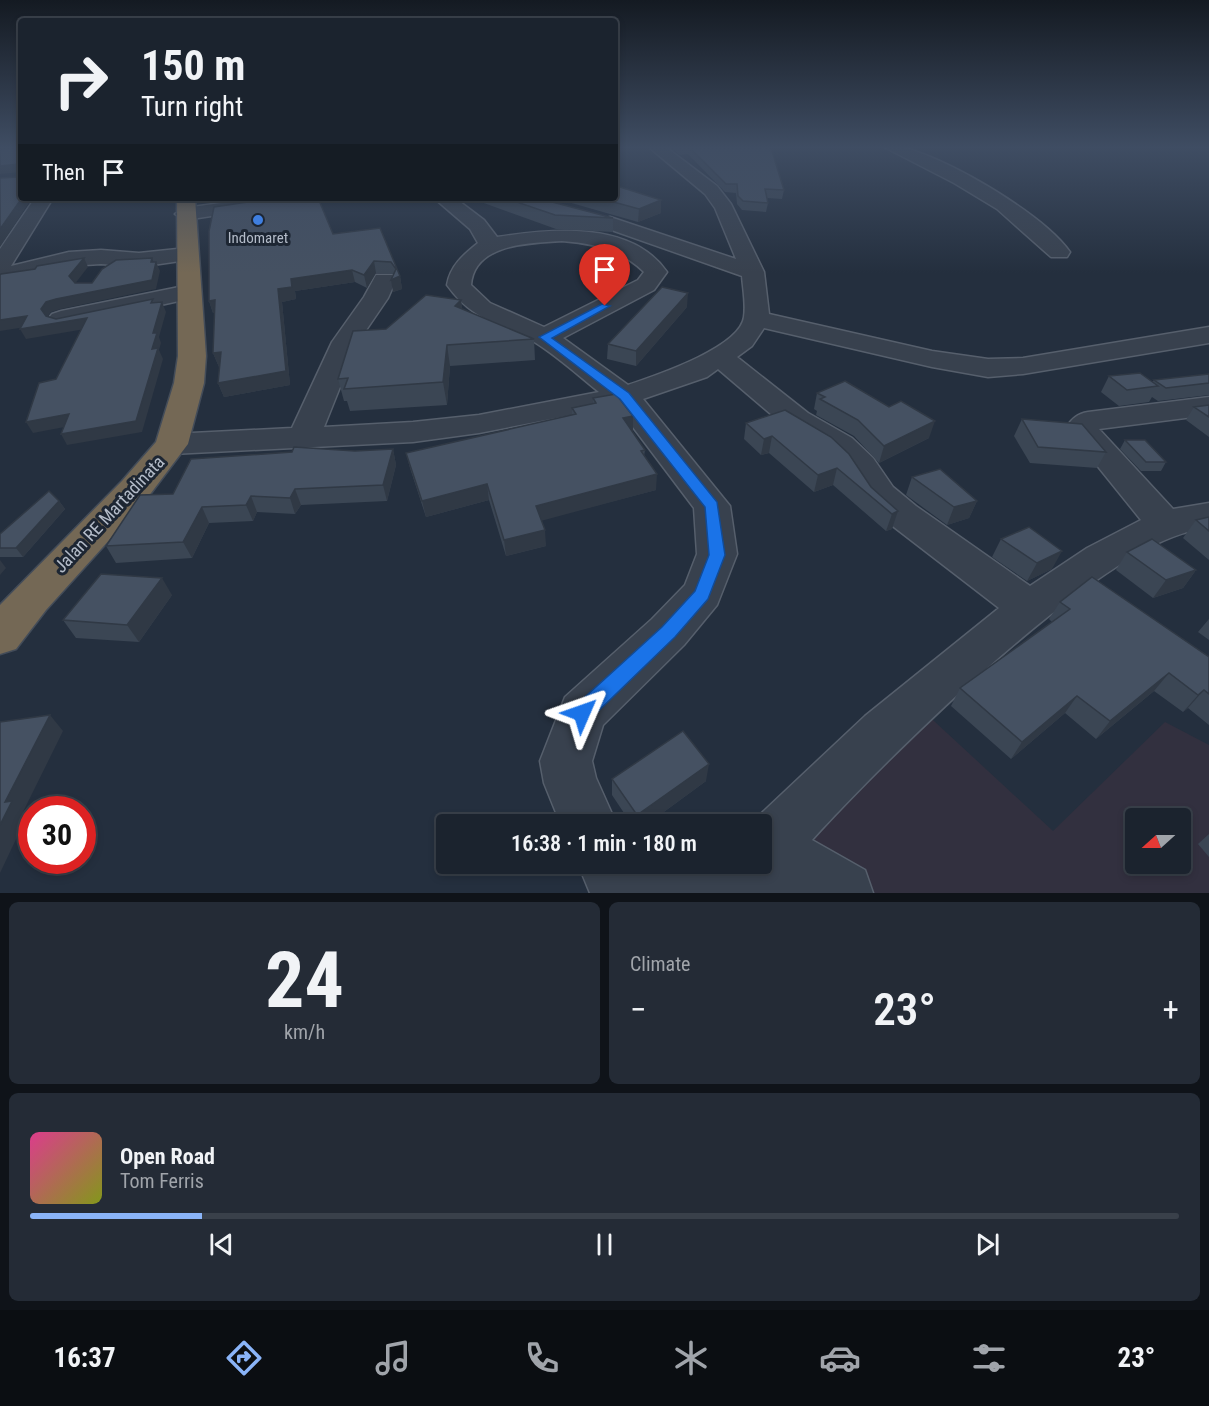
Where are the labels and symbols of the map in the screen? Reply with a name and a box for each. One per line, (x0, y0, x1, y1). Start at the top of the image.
marker: Indomaret (251, 213, 265, 227)
place label: Indomaret (228, 229, 288, 247)
pin (579, 244, 630, 306)
street label: Jalan RE Martadinata (49, 451, 169, 577)
position arrow (550, 681, 614, 745)
speed limit sign: 30 (18, 796, 96, 874)
north arrow (1125, 808, 1191, 874)

